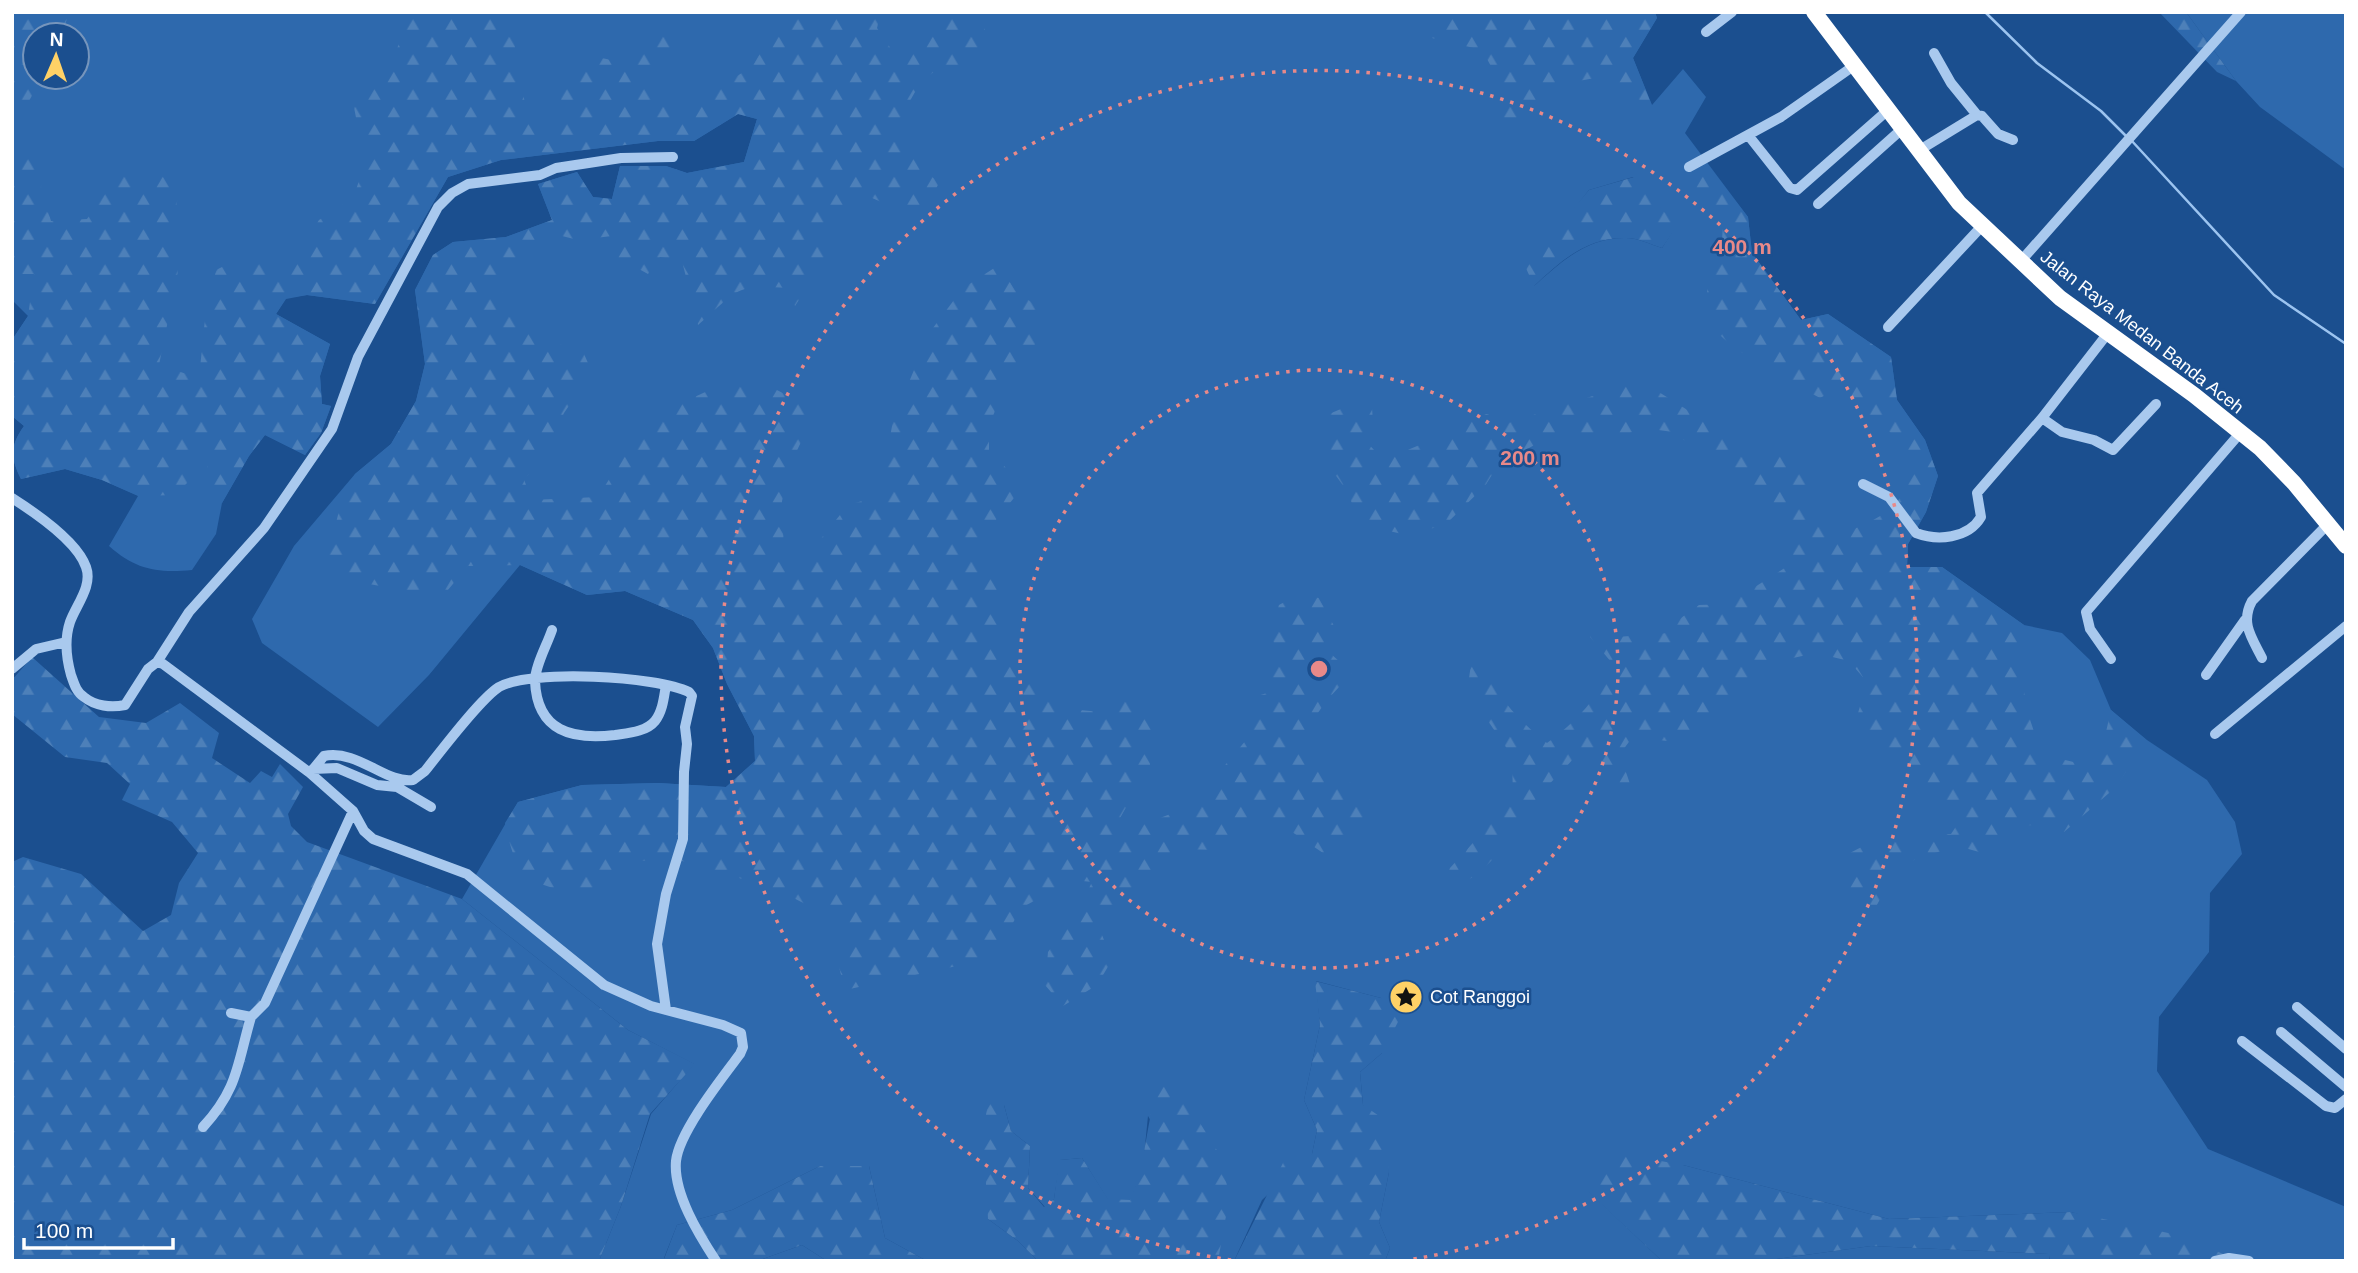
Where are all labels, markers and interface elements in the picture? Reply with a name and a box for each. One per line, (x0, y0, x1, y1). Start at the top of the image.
north arrow (21, 21, 91, 91)
text: N (49, 29, 64, 50)
text: 400 m (1712, 235, 1772, 258)
street label: Jalan Raya Medan Banda Aceh (2036, 246, 2248, 418)
text: 200 m (1500, 446, 1560, 469)
centre of rings (1307, 657, 1331, 681)
place icon: Cot Ranggoi (1387, 978, 1425, 1016)
place label: Cot Ranggoi (1430, 987, 1530, 1007)
scale bar (24, 1206, 173, 1250)
text: 100 m (35, 1219, 93, 1242)

